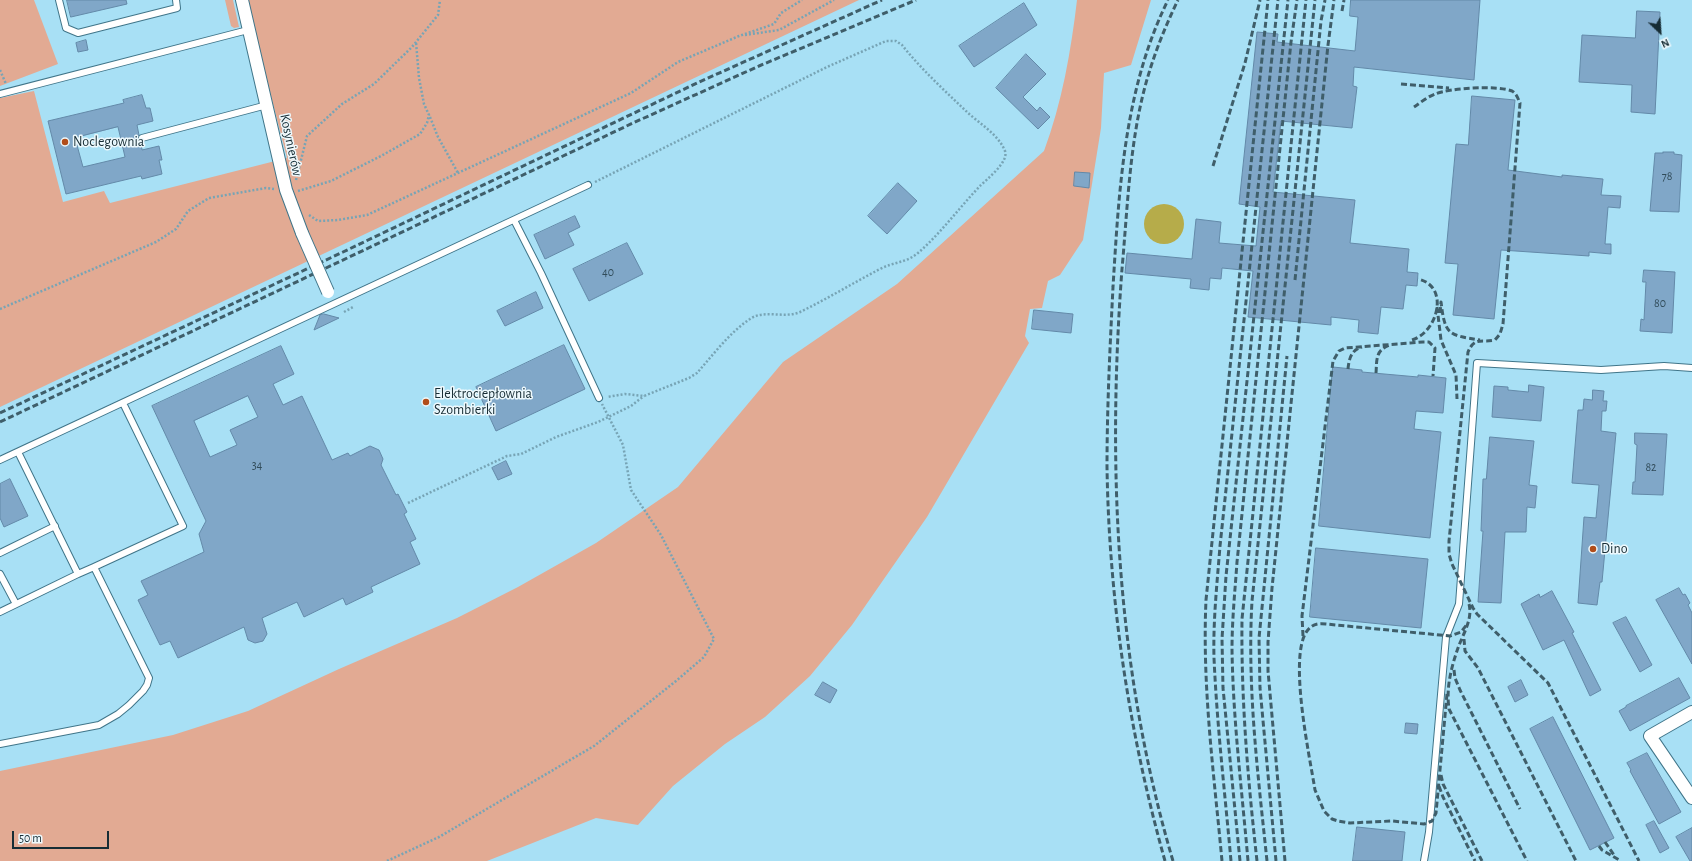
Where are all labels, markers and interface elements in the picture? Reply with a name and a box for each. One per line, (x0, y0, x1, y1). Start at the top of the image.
north arrow (1640, 12, 1680, 52)
text: N (1659, 37, 1671, 50)
street label: Kosynierów (276, 112, 306, 178)
place label: Noclegownia (73, 134, 144, 150)
marker: Noclegownia (60, 137, 70, 147)
house number: 78 (1662, 169, 1672, 183)
house number: 40 (602, 265, 614, 279)
house number: 80 (1654, 296, 1666, 310)
place label: Elektrociepłownia Szombierki (434, 386, 532, 418)
marker: Elektrociepłownia Szombierki (421, 397, 431, 407)
house number: 34 (252, 458, 262, 472)
house number: 82 (1645, 460, 1657, 474)
place label: Dino (1601, 541, 1628, 557)
marker: Dino (1588, 544, 1598, 554)
scale bar (14, 823, 111, 849)
text: 50 m (19, 832, 42, 844)

